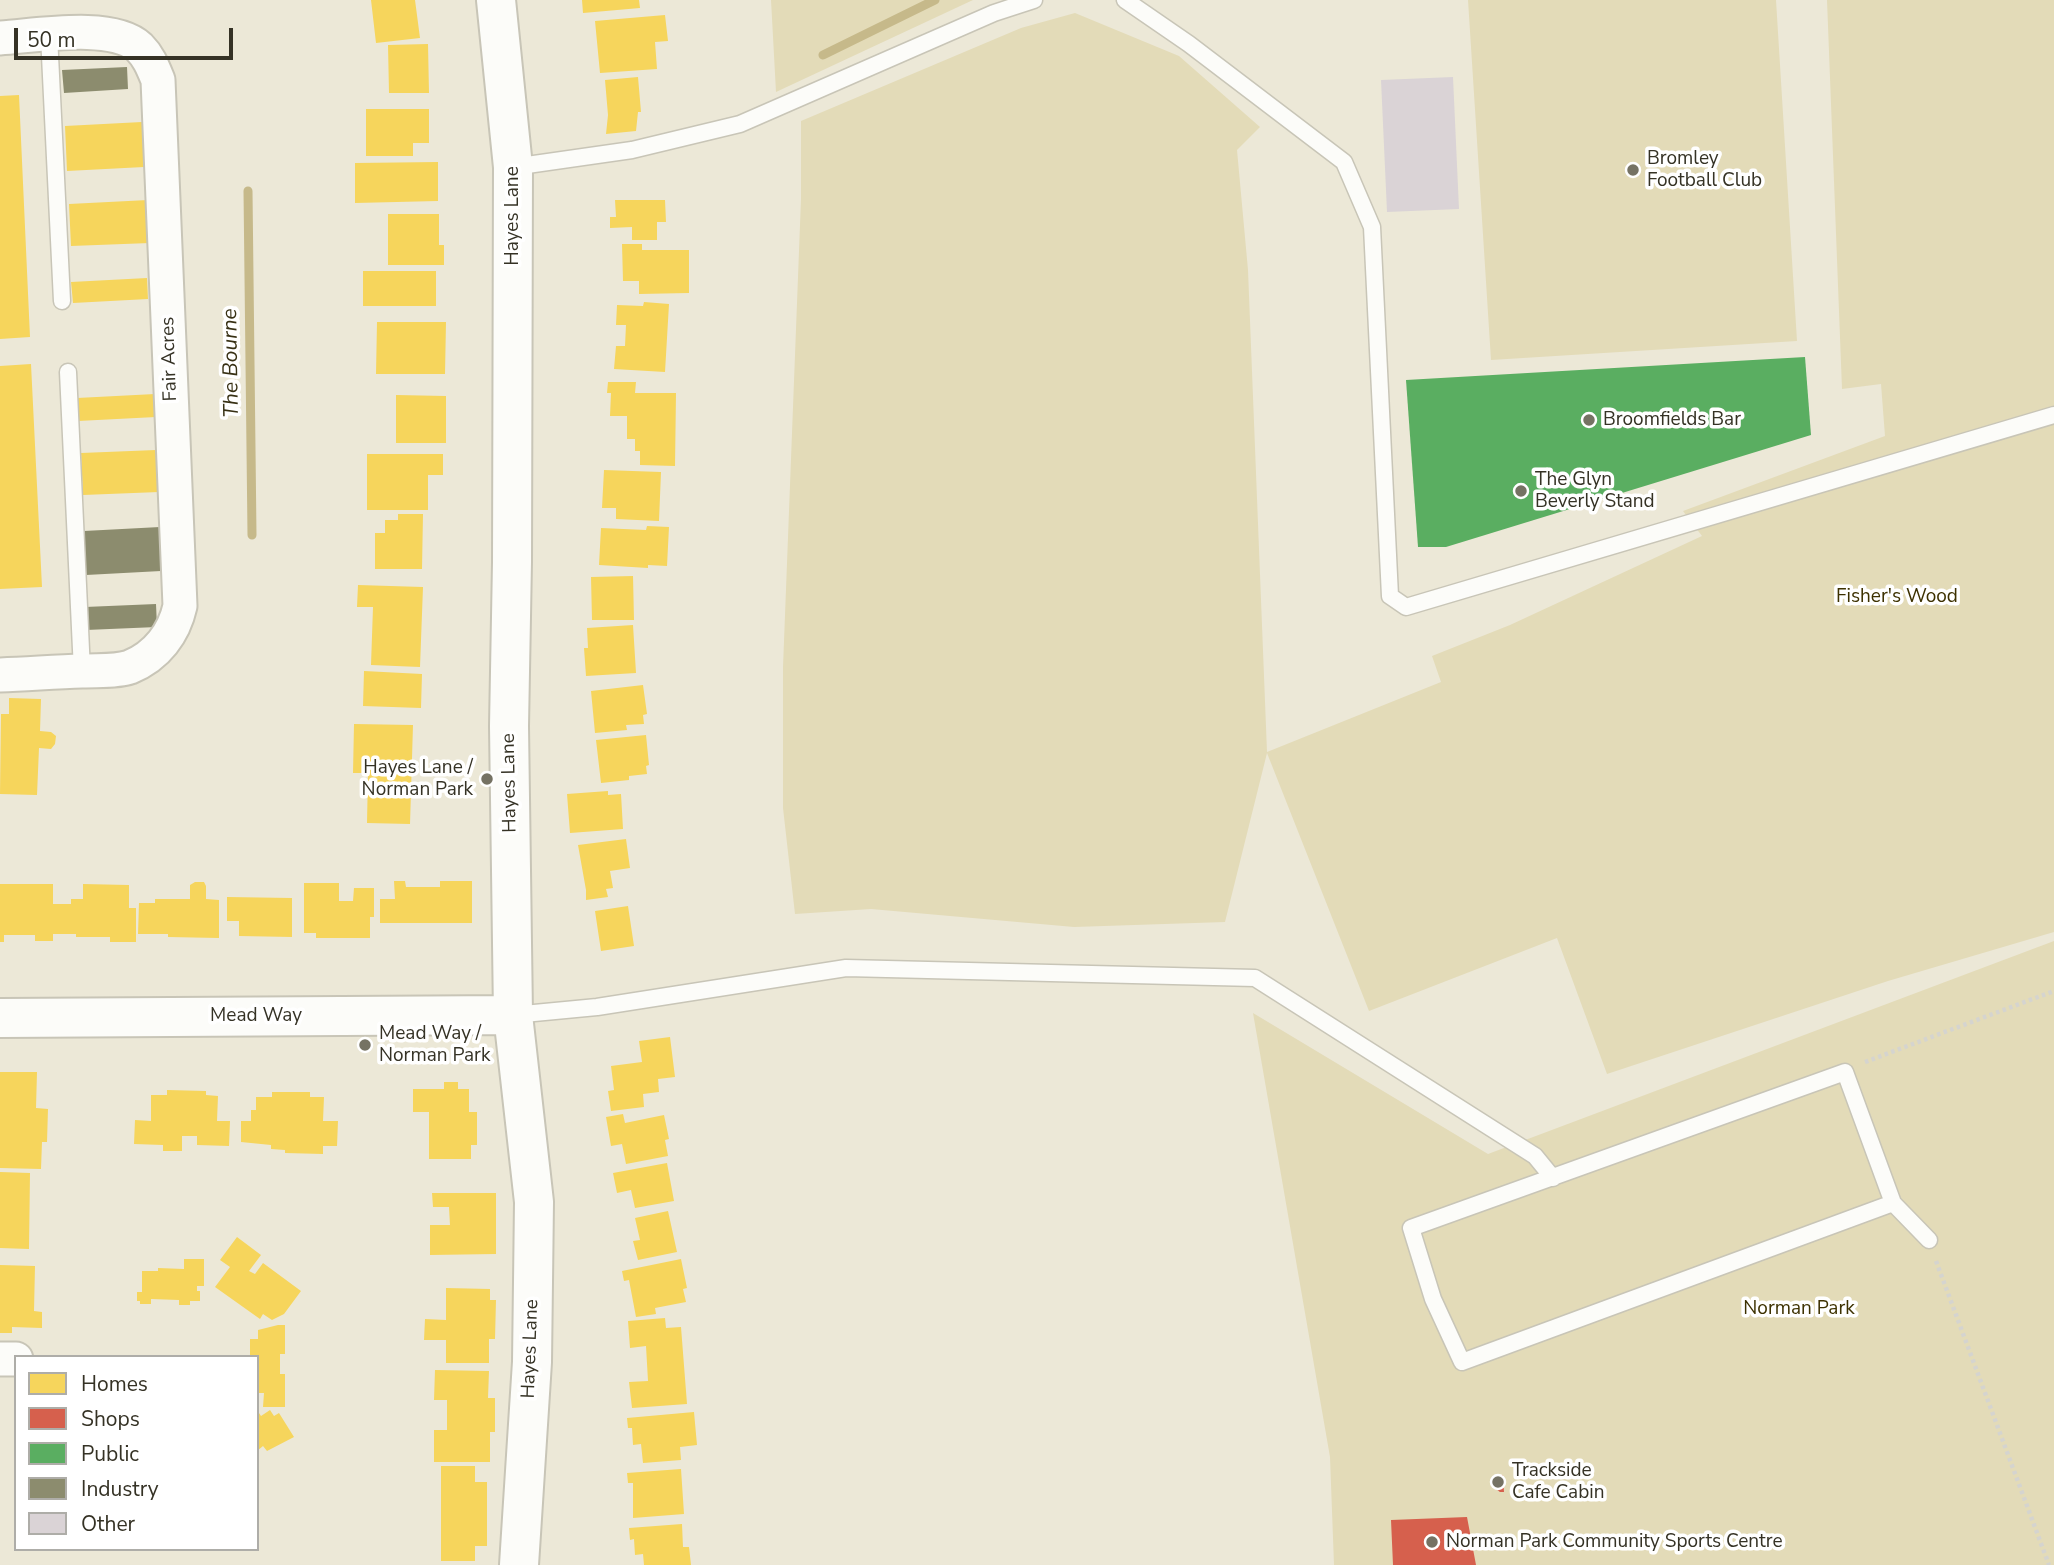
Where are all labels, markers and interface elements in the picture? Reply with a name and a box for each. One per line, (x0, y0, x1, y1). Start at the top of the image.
scale bar (18, 14, 236, 58)
text: 50 m (27, 26, 76, 54)
place label: Bromley Football Club (1647, 148, 1762, 192)
marker: Bromley Football Club (1625, 162, 1641, 178)
street label: Hayes Lane (502, 166, 524, 266)
water label: The Bourne (218, 308, 246, 418)
street label: Fair Acres (157, 316, 183, 402)
place label: Broomfields Bar (1603, 409, 1741, 431)
marker: Broomfields Bar (1581, 412, 1597, 428)
place label: The Glyn Beverly Stand (1535, 469, 1655, 513)
marker: The Glyn Beverly Stand (1513, 483, 1529, 499)
park label: Fisher's Wood (1836, 586, 1958, 608)
street label: Hayes Lane (498, 733, 522, 833)
place label: Hayes Lane / Norman Park (362, 757, 473, 801)
marker: Hayes Lane / Norman Park (479, 771, 495, 787)
street label: Mead Way (210, 1005, 302, 1027)
place label: Mead Way / Norman Park (379, 1023, 490, 1067)
marker: Mead Way / Norman Park (357, 1037, 373, 1053)
park label: Norman Park (1743, 1298, 1855, 1320)
street label: Hayes Lane (518, 1299, 544, 1399)
legend (14, 1355, 259, 1551)
text: Homes (81, 1370, 148, 1398)
text: Shops (81, 1405, 140, 1433)
text: Public (81, 1440, 139, 1468)
place label: Trackside Cafe Cabin (1512, 1460, 1604, 1504)
marker: Trackside Cafe Cabin (1490, 1474, 1506, 1490)
text: Industry (81, 1475, 159, 1503)
text: Other (81, 1510, 135, 1538)
place label: Norman Park Community Sports Centre (1446, 1531, 1783, 1553)
marker: Norman Park Community Sports Centre (1424, 1534, 1440, 1550)

